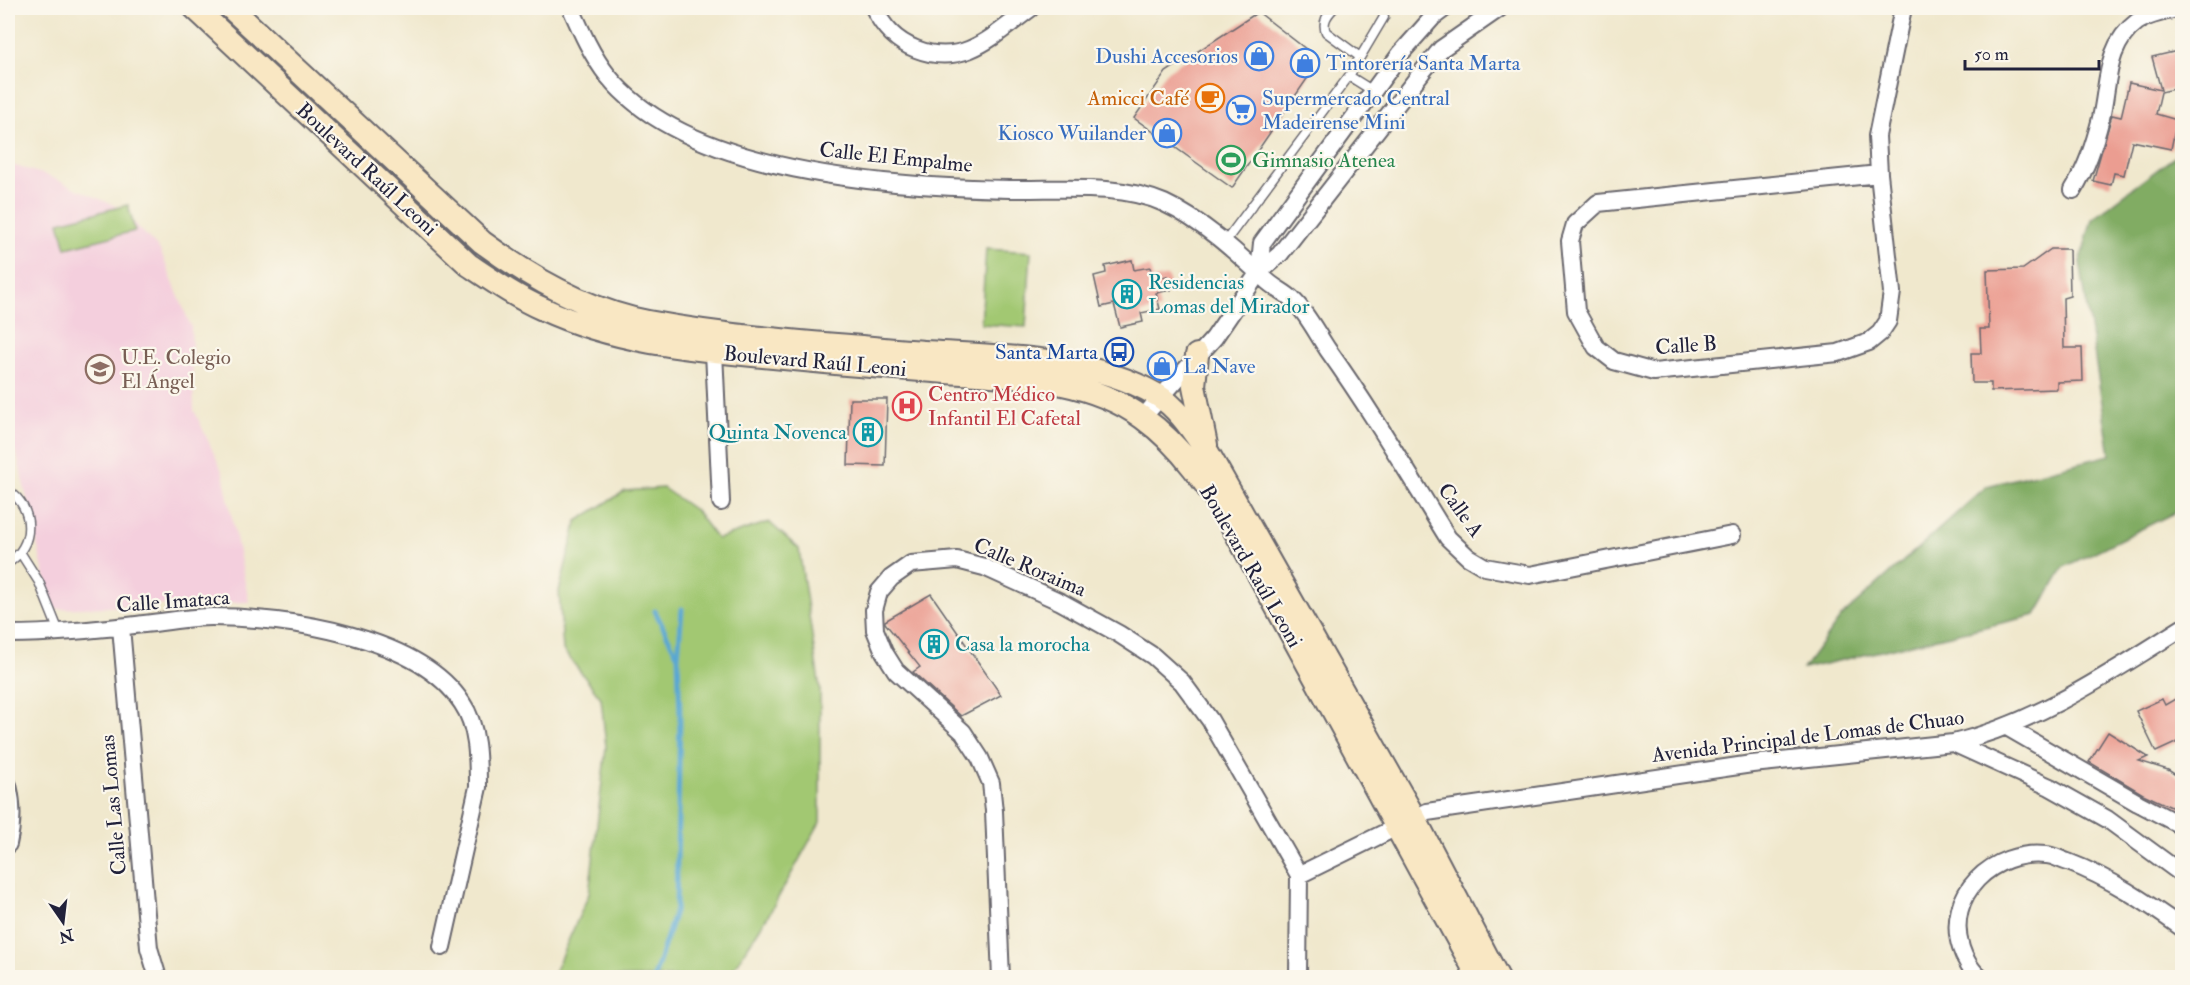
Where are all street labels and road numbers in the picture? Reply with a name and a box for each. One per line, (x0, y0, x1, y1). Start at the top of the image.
street label: Boulevard Raúl Leoni (290, 97, 443, 242)
street label: Calle El Empalme (818, 136, 974, 179)
street label: Calle B (1654, 330, 1718, 361)
street label: Boulevard Raúl Leoni (722, 340, 908, 383)
street label: Calle A (1432, 478, 1489, 543)
street label: Boulevard Raúl Leoni (1193, 480, 1308, 653)
street label: Calle Roraima (969, 532, 1091, 603)
street label: Calle Imataca (115, 584, 231, 619)
street label: Avenida Principal de Lomas de Chuao (1649, 704, 1966, 769)
street label: Calle Las Lomas (94, 734, 133, 876)

